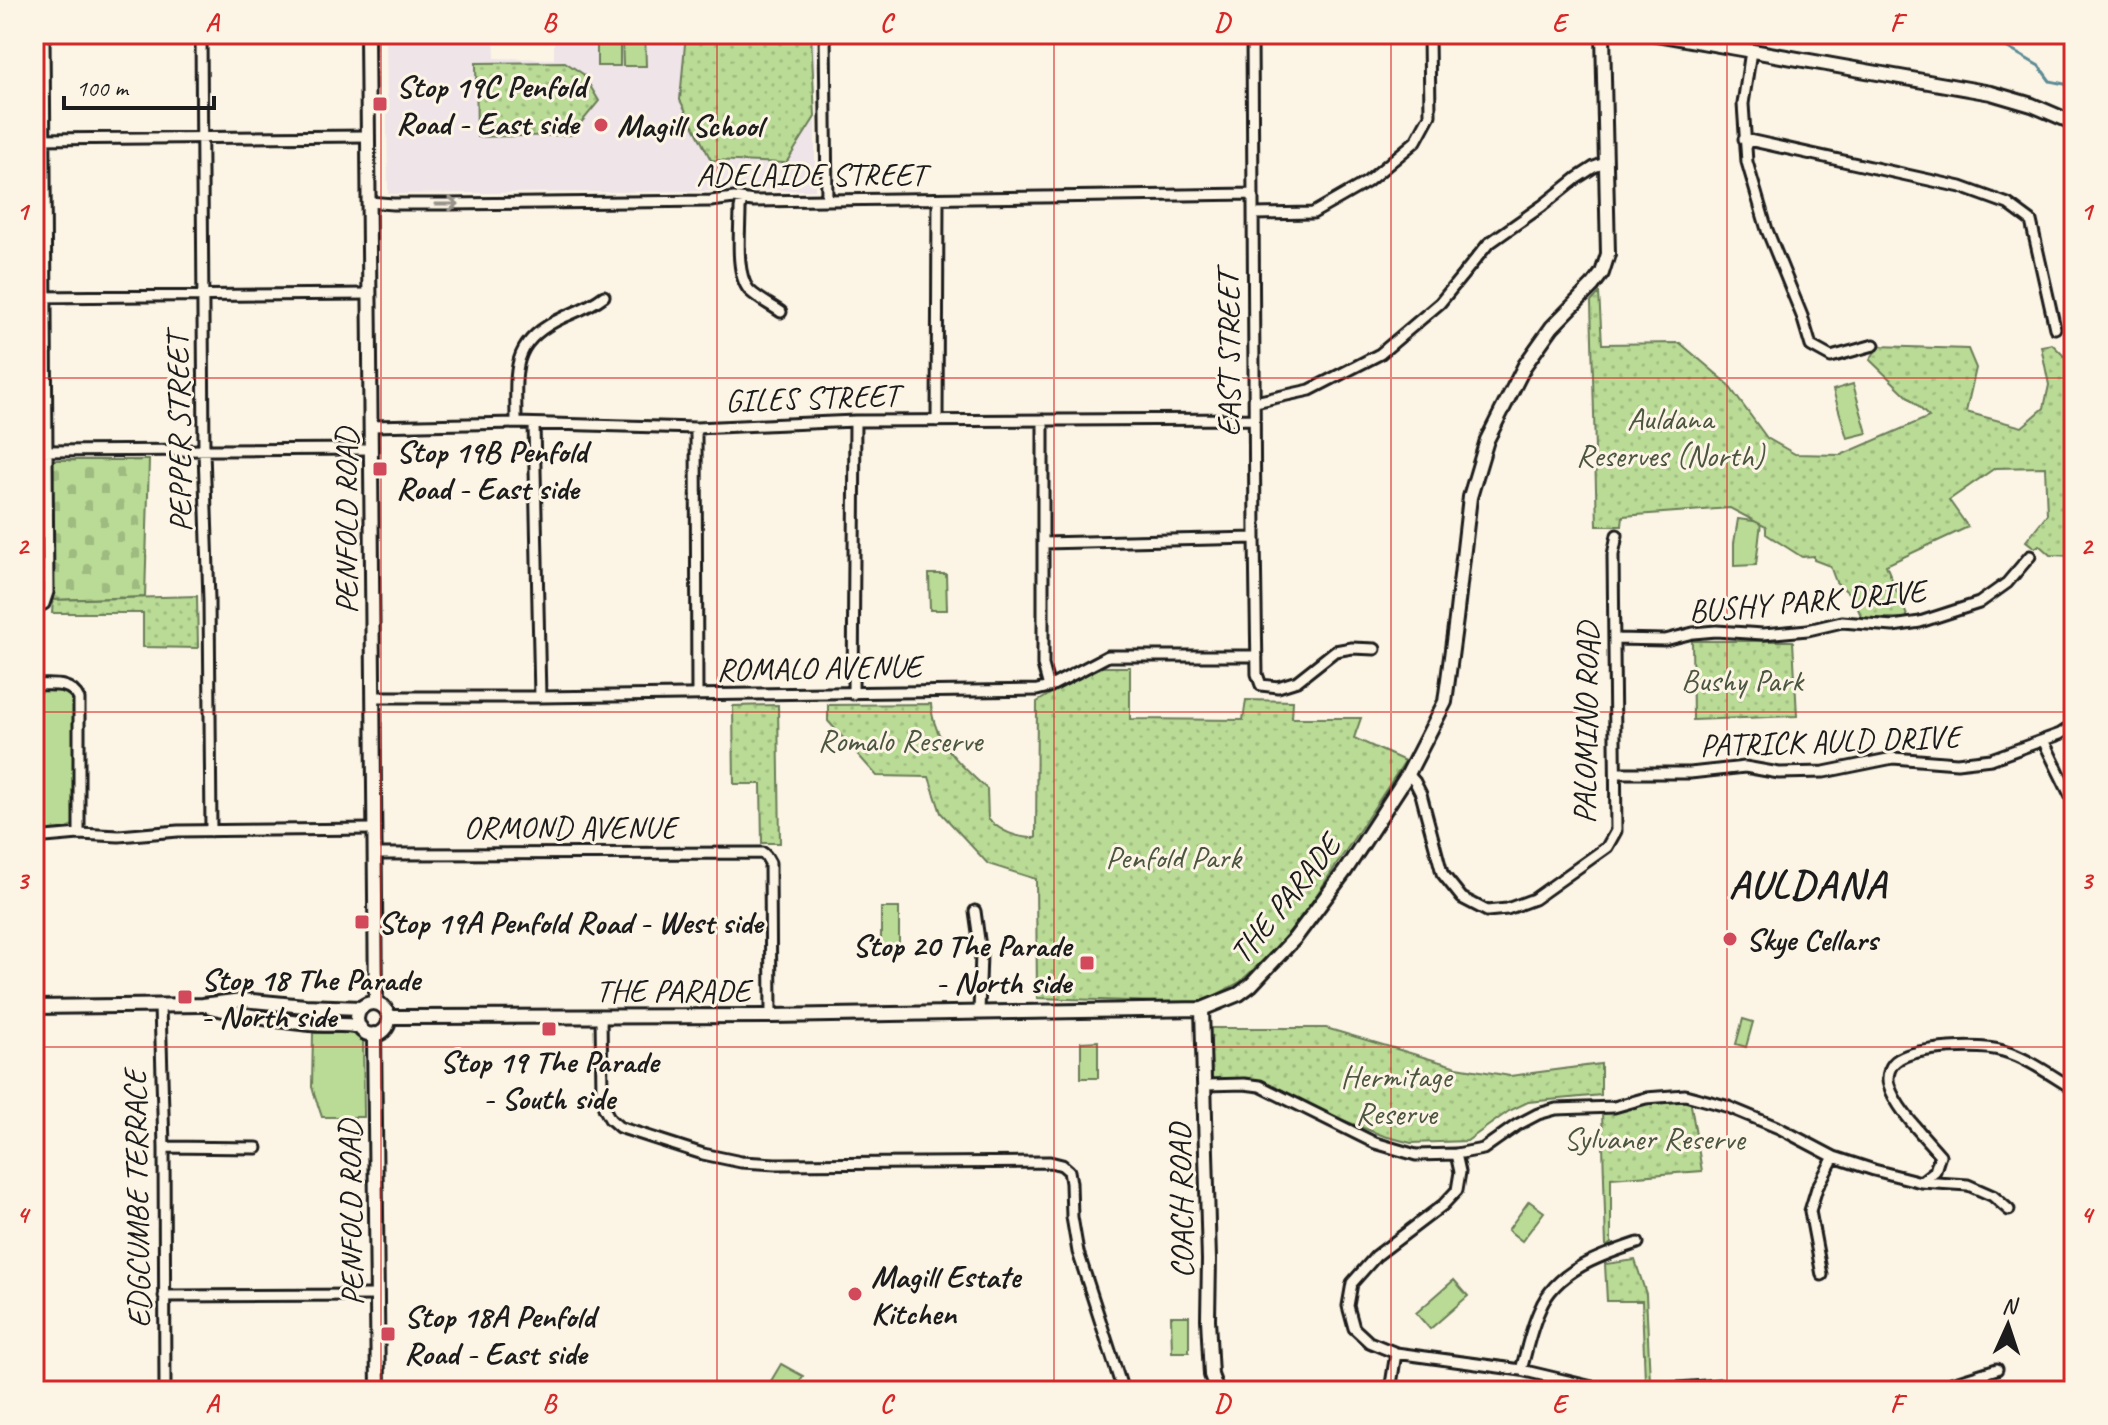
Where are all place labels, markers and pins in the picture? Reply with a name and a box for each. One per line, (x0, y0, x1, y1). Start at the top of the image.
place label: Stop 19C Penfold Road - East side (396, 66, 591, 144)
marker: Stop 19C Penfold Road - East side (371, 95, 389, 113)
place label: Magill School (617, 105, 768, 146)
marker: Magill School (592, 116, 610, 134)
place label: Stop 19B Penfold Road - East side (396, 431, 592, 509)
marker: Stop 19B Penfold Road - East side (371, 460, 389, 478)
place label: Stop 19A Penfold Road - West side (378, 902, 765, 943)
marker: Stop 19A Penfold Road - West side (353, 913, 371, 931)
place label: Skye Cellars (1746, 919, 1880, 960)
place label: Stop 20 The Parade - North side (852, 925, 1074, 1003)
marker: Skye Cellars (1721, 930, 1739, 948)
marker: Stop 20 The Parade - North side (1078, 954, 1096, 972)
place label: Stop 18 The Parade - North side (201, 959, 423, 1037)
marker: Stop 18 The Parade - North side (176, 988, 194, 1006)
marker: Stop 19 The Parade - South side (540, 1020, 558, 1038)
place label: Stop 19 The Parade - South side (440, 1041, 661, 1119)
place label: Magill Estate Kitchen (871, 1256, 1022, 1334)
marker: Magill Estate Kitchen (846, 1285, 864, 1303)
place label: Stop 18A Penfold Road - East side (404, 1296, 600, 1374)
marker: Stop 18A Penfold Road - East side (379, 1325, 397, 1343)

